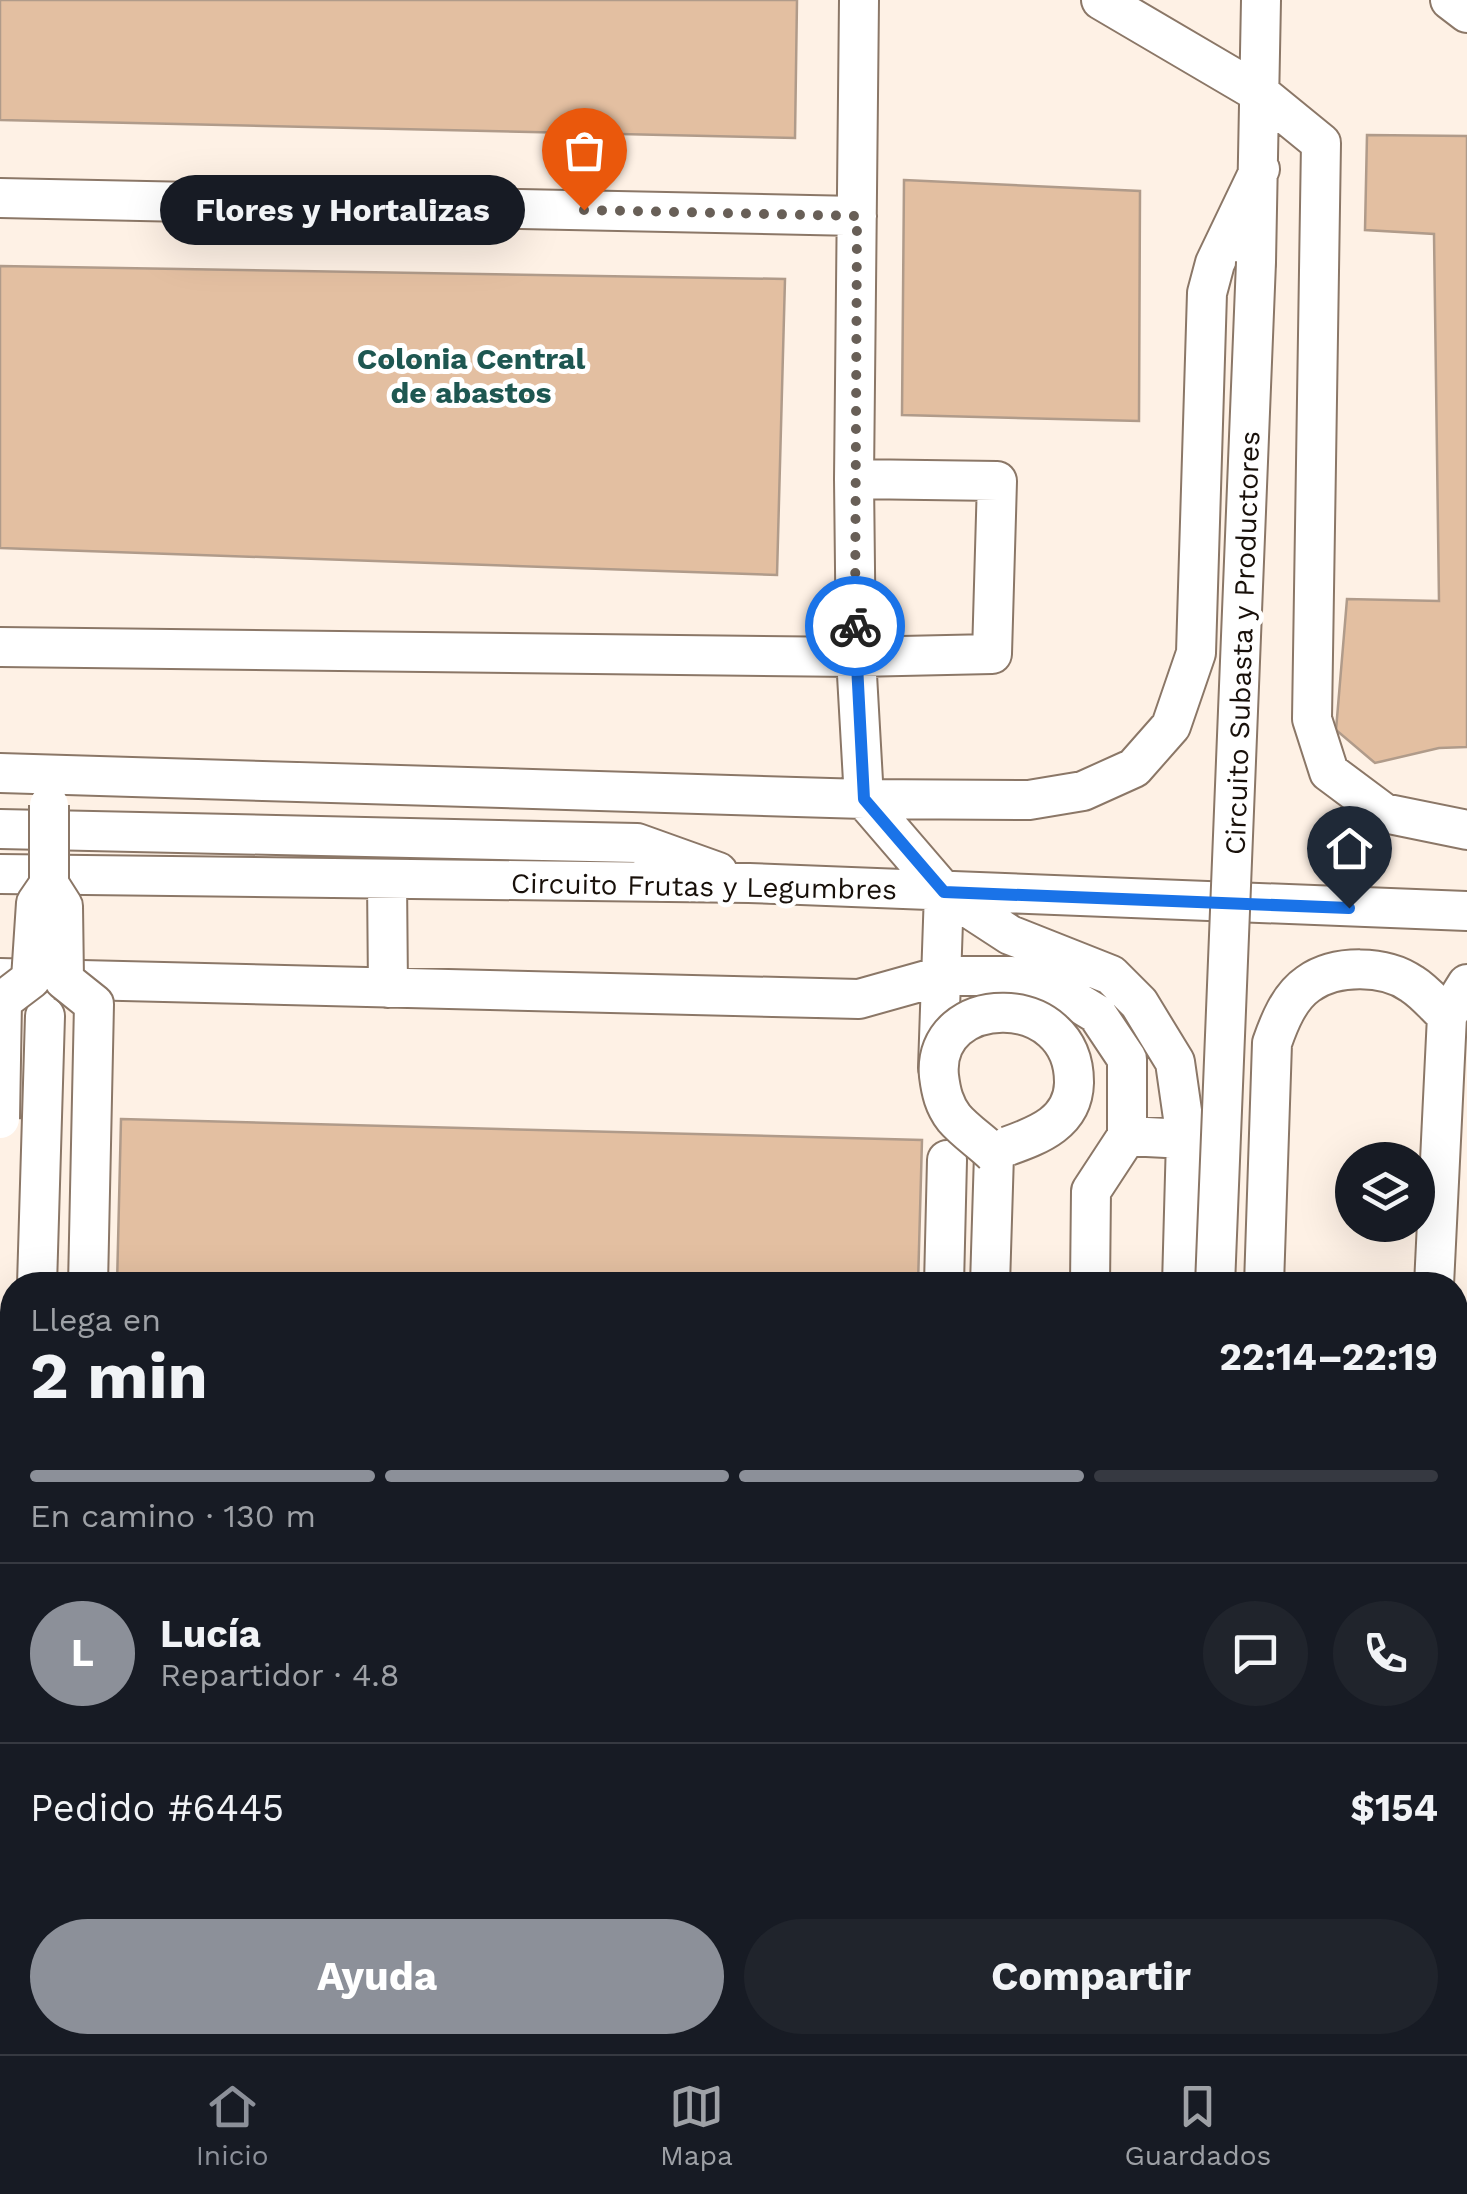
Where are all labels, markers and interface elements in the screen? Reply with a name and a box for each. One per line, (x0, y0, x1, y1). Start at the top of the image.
pin (542, 108, 627, 211)
icon: bag (557, 123, 612, 178)
callout: Flores y Hortalizas (159, 175, 524, 245)
text: Flores y Hortalizas (195, 191, 490, 229)
district label: Colonia Central de abastos (357, 341, 585, 410)
street label: Circuito Subasta y Productores (1219, 430, 1266, 856)
courier (805, 576, 905, 676)
icon: bike (828, 599, 883, 654)
pin (1307, 806, 1392, 909)
icon: home (1322, 821, 1377, 876)
street label: Circuito Frutas y Legumbres (511, 867, 897, 906)
map controls (1335, 1142, 1435, 1242)
button: layers (1335, 1142, 1435, 1242)
text: Llega en (30, 1301, 161, 1339)
text: 22:14–22:19 (1219, 1335, 1438, 1379)
text: 2 min (30, 1338, 208, 1414)
text: En camino · 130 m (30, 1497, 316, 1535)
button: chat (1203, 1601, 1308, 1706)
button: phone (1333, 1601, 1438, 1706)
text: Lucía (160, 1612, 261, 1656)
text: L (71, 1631, 94, 1675)
text: Repartidor · 4.8 (160, 1656, 399, 1694)
text: Pedido #6445 (30, 1786, 284, 1830)
text: $154 (1351, 1786, 1438, 1830)
button: Ayuda (30, 1919, 724, 2034)
button: Compartir (744, 1919, 1438, 2034)
tab: Inicio (196, 2079, 269, 2172)
tab: Mapa (660, 2079, 733, 2172)
tab: Guardados (1124, 2079, 1271, 2172)

